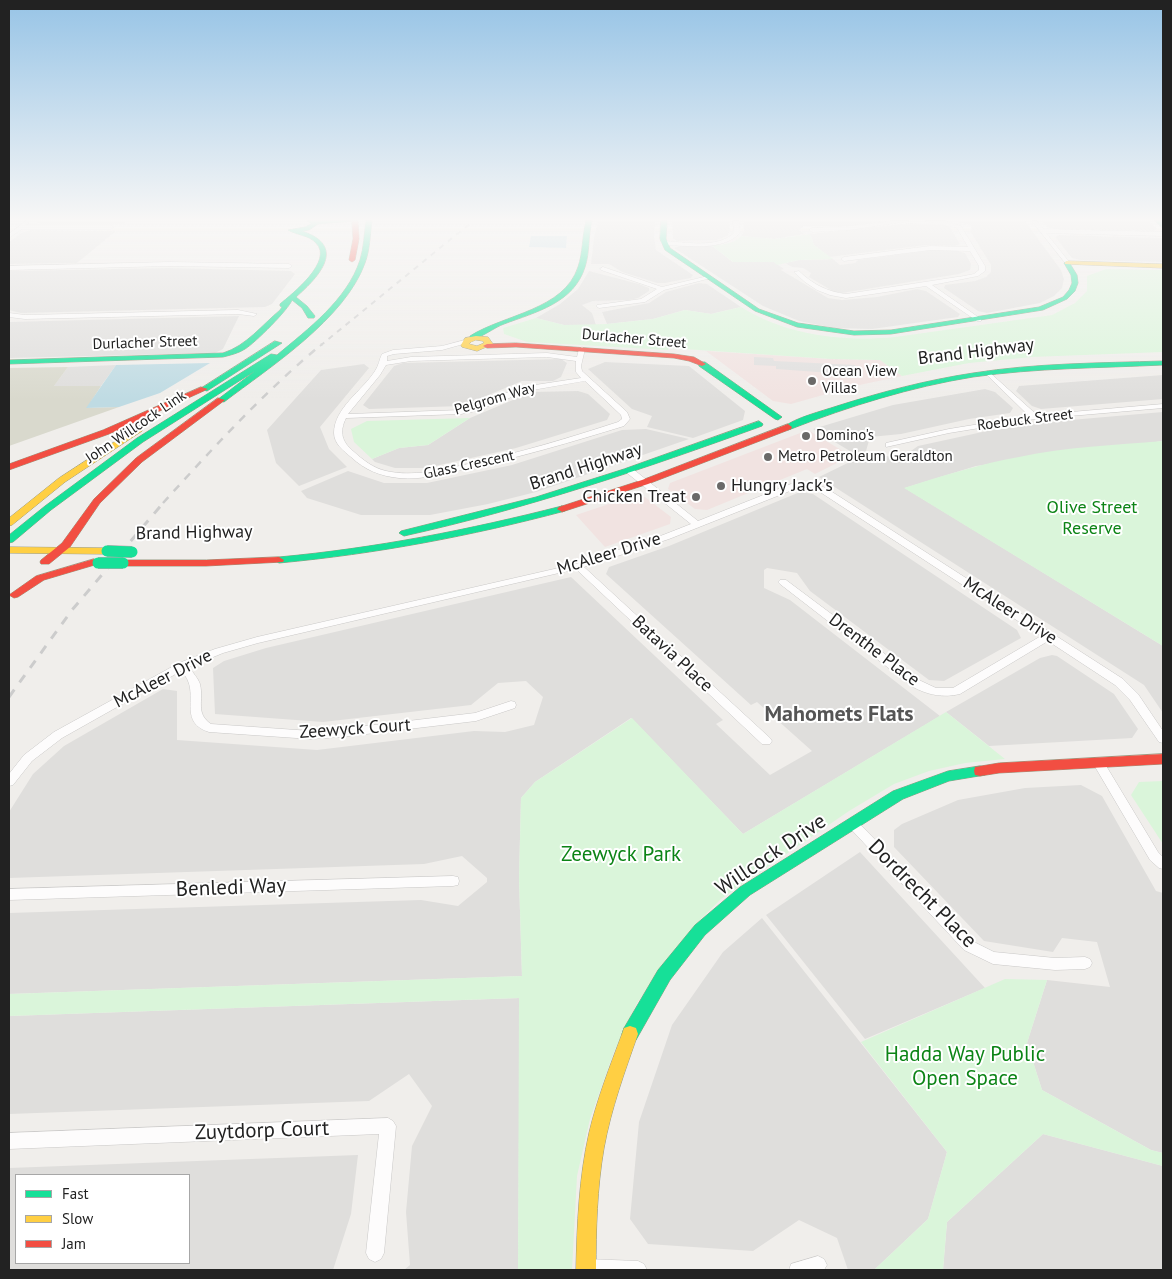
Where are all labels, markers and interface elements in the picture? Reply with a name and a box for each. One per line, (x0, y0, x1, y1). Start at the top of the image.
street label: Durlacher Street (581, 325, 687, 353)
street label: Durlacher Street (92, 332, 198, 354)
street label: Brand Highway (917, 334, 1035, 370)
place label: Ocean View Villas (822, 363, 897, 398)
marker: Ocean View Villas (806, 375, 818, 387)
street label: Pelgrom Way (452, 379, 538, 419)
street label: John Willcock Link (82, 387, 190, 467)
street label: Roebuck Street (976, 405, 1074, 435)
place label: Domino's (816, 427, 874, 445)
marker: Domino's (800, 430, 812, 442)
street label: Brand Highway (527, 439, 645, 495)
street label: Glass Crescent (422, 447, 516, 483)
place label: Metro Petroleum Geraldton (778, 448, 953, 466)
marker: Metro Petroleum Geraldton (762, 451, 774, 463)
place label: Hungry Jack's (731, 475, 833, 497)
marker: Hungry Jack's (715, 480, 727, 492)
place label: Chicken Treat (582, 486, 686, 508)
marker: Chicken Treat (690, 491, 702, 503)
park label: Olive Street Reserve (1047, 497, 1137, 540)
street label: Brand Highway (135, 521, 253, 545)
street label: McAleer Drive (554, 528, 664, 580)
street label: McAleer Drive (959, 573, 1061, 649)
street label: Drenthe Place (824, 609, 924, 691)
street label: Batavia Place (627, 611, 717, 697)
street label: McAleer Drive (110, 645, 216, 713)
district label: Mahomets Flats (764, 702, 914, 728)
street label: Zeewyck Court (299, 714, 411, 744)
street label: Willcock Drive (711, 809, 831, 901)
street label: Dordrecht Place (863, 835, 981, 953)
park label: Zeewyck Park (561, 842, 681, 868)
street label: Benledi Way (175, 873, 287, 903)
park label: Hadda Way Public Open Space (885, 1042, 1045, 1092)
street label: Zuytdorp Court (194, 1116, 330, 1146)
legend (15, 1174, 190, 1264)
text: Fast (62, 1184, 89, 1203)
text: Slow (62, 1209, 93, 1228)
text: Jam (62, 1234, 86, 1253)

